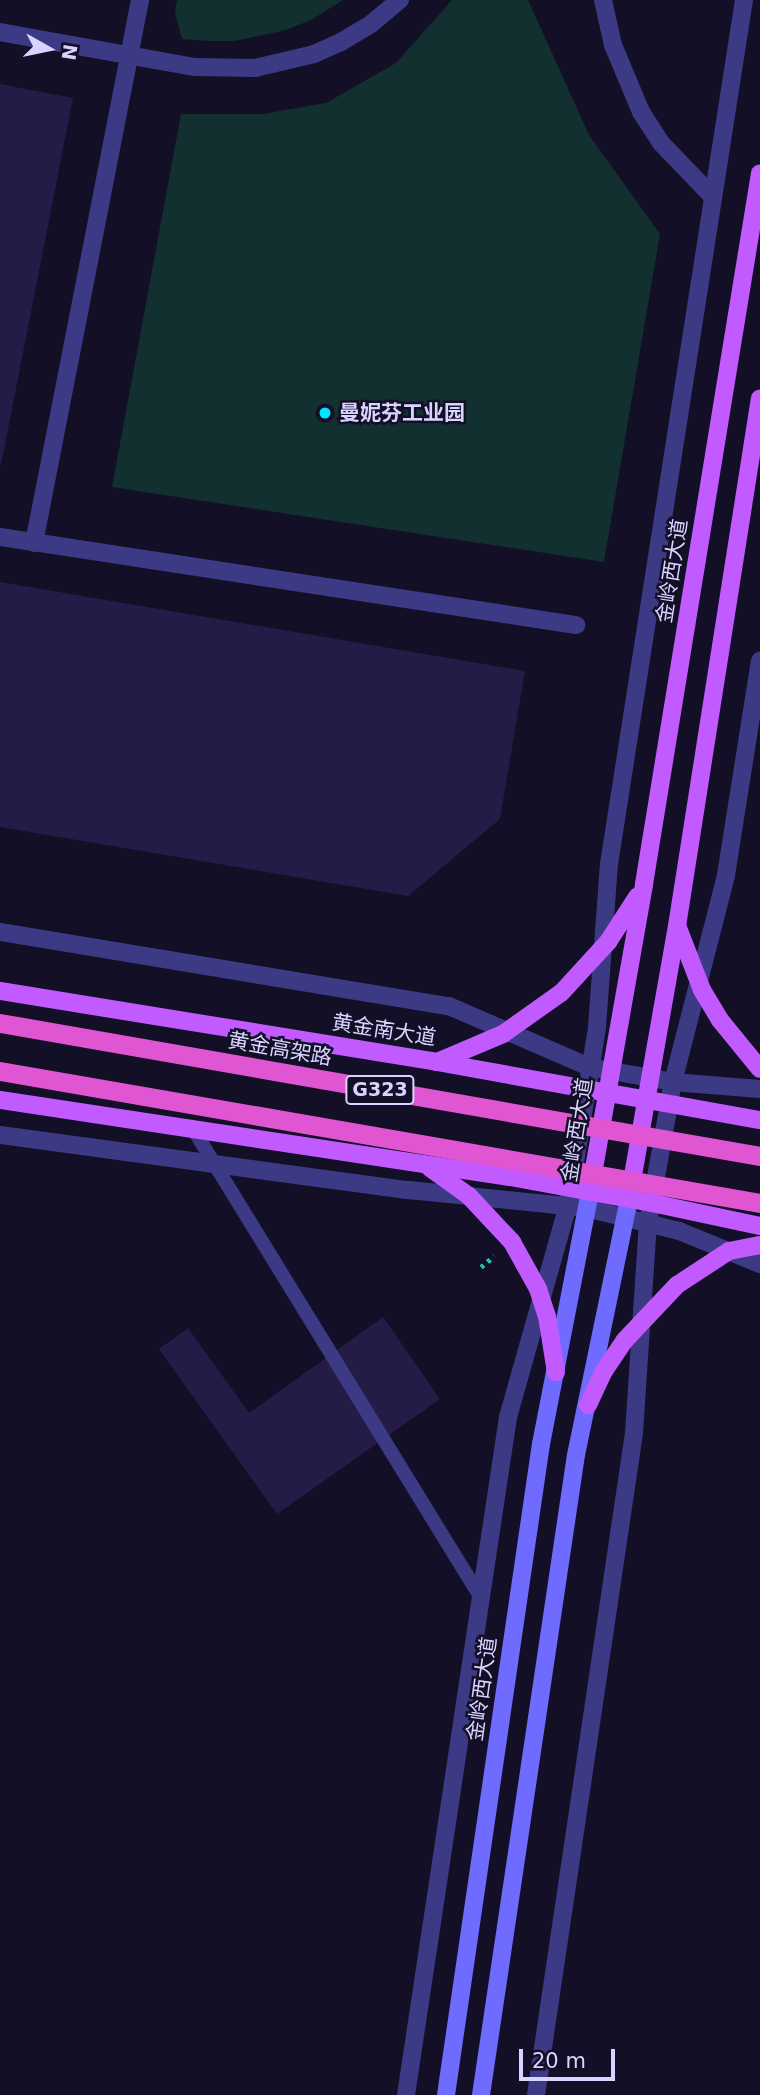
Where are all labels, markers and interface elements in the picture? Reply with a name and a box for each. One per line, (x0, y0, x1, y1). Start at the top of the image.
north arrow (14, 14, 84, 84)
text: N (58, 43, 82, 62)
place label: 曼妮芬工业园 (339, 400, 465, 426)
marker: 曼妮芬工业园 (317, 405, 333, 421)
street label: 金岭西大道 (651, 517, 693, 625)
street label: 黄金南大道 (330, 1009, 438, 1051)
street label: 黄金高架路 (226, 1027, 334, 1071)
road number: G323 (345, 1074, 415, 1106)
street label: 金岭西大道 (556, 1076, 598, 1184)
street label: 金岭西大道 (462, 1635, 502, 1743)
scale bar (522, 2036, 618, 2080)
text: 20 m (532, 2049, 586, 2073)

